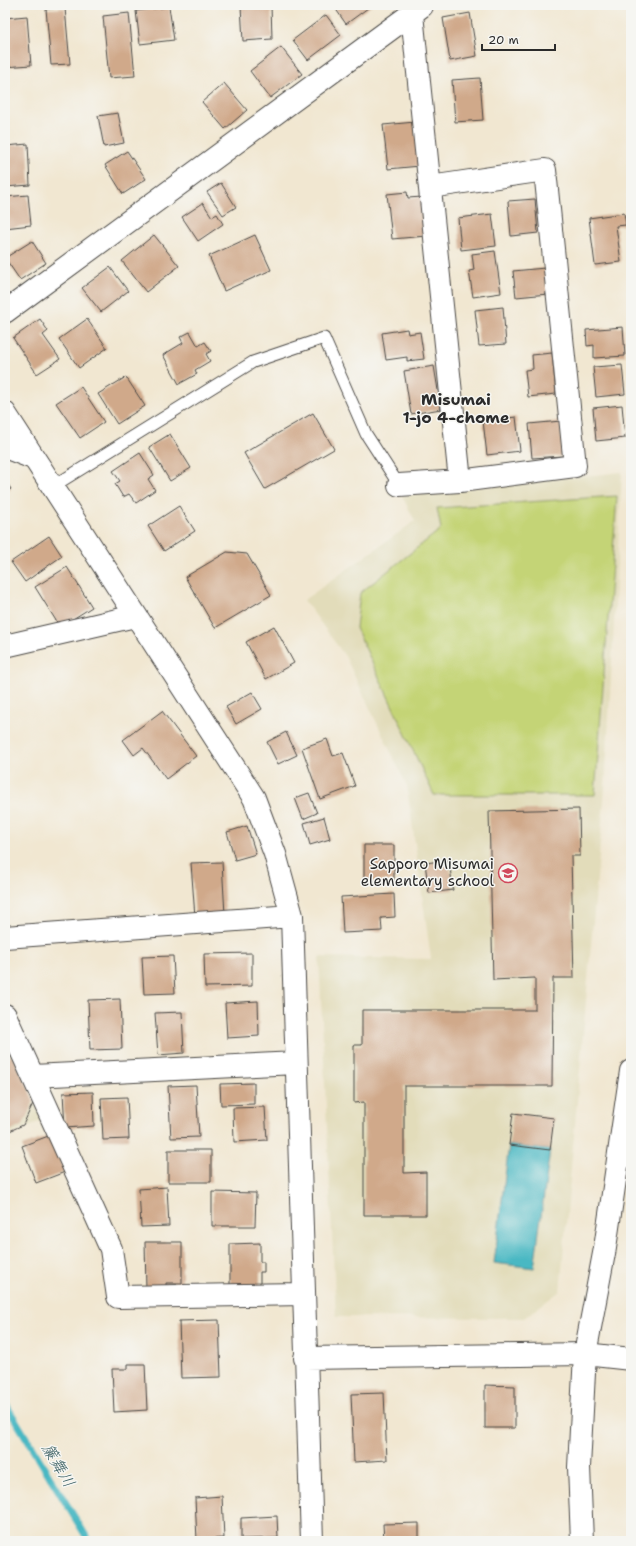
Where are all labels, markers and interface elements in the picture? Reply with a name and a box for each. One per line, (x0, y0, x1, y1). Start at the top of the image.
scale bar (482, 26, 555, 52)
text: 20 m (488, 32, 519, 48)
district label: Misumai 1-jo 4-chome (402, 389, 510, 428)
place label: Sapporo Misumai elementary school (361, 854, 494, 891)
school or university icon: Sapporo Misumai elementary school (497, 862, 519, 884)
water label: 簾舞川 (37, 1439, 80, 1491)

